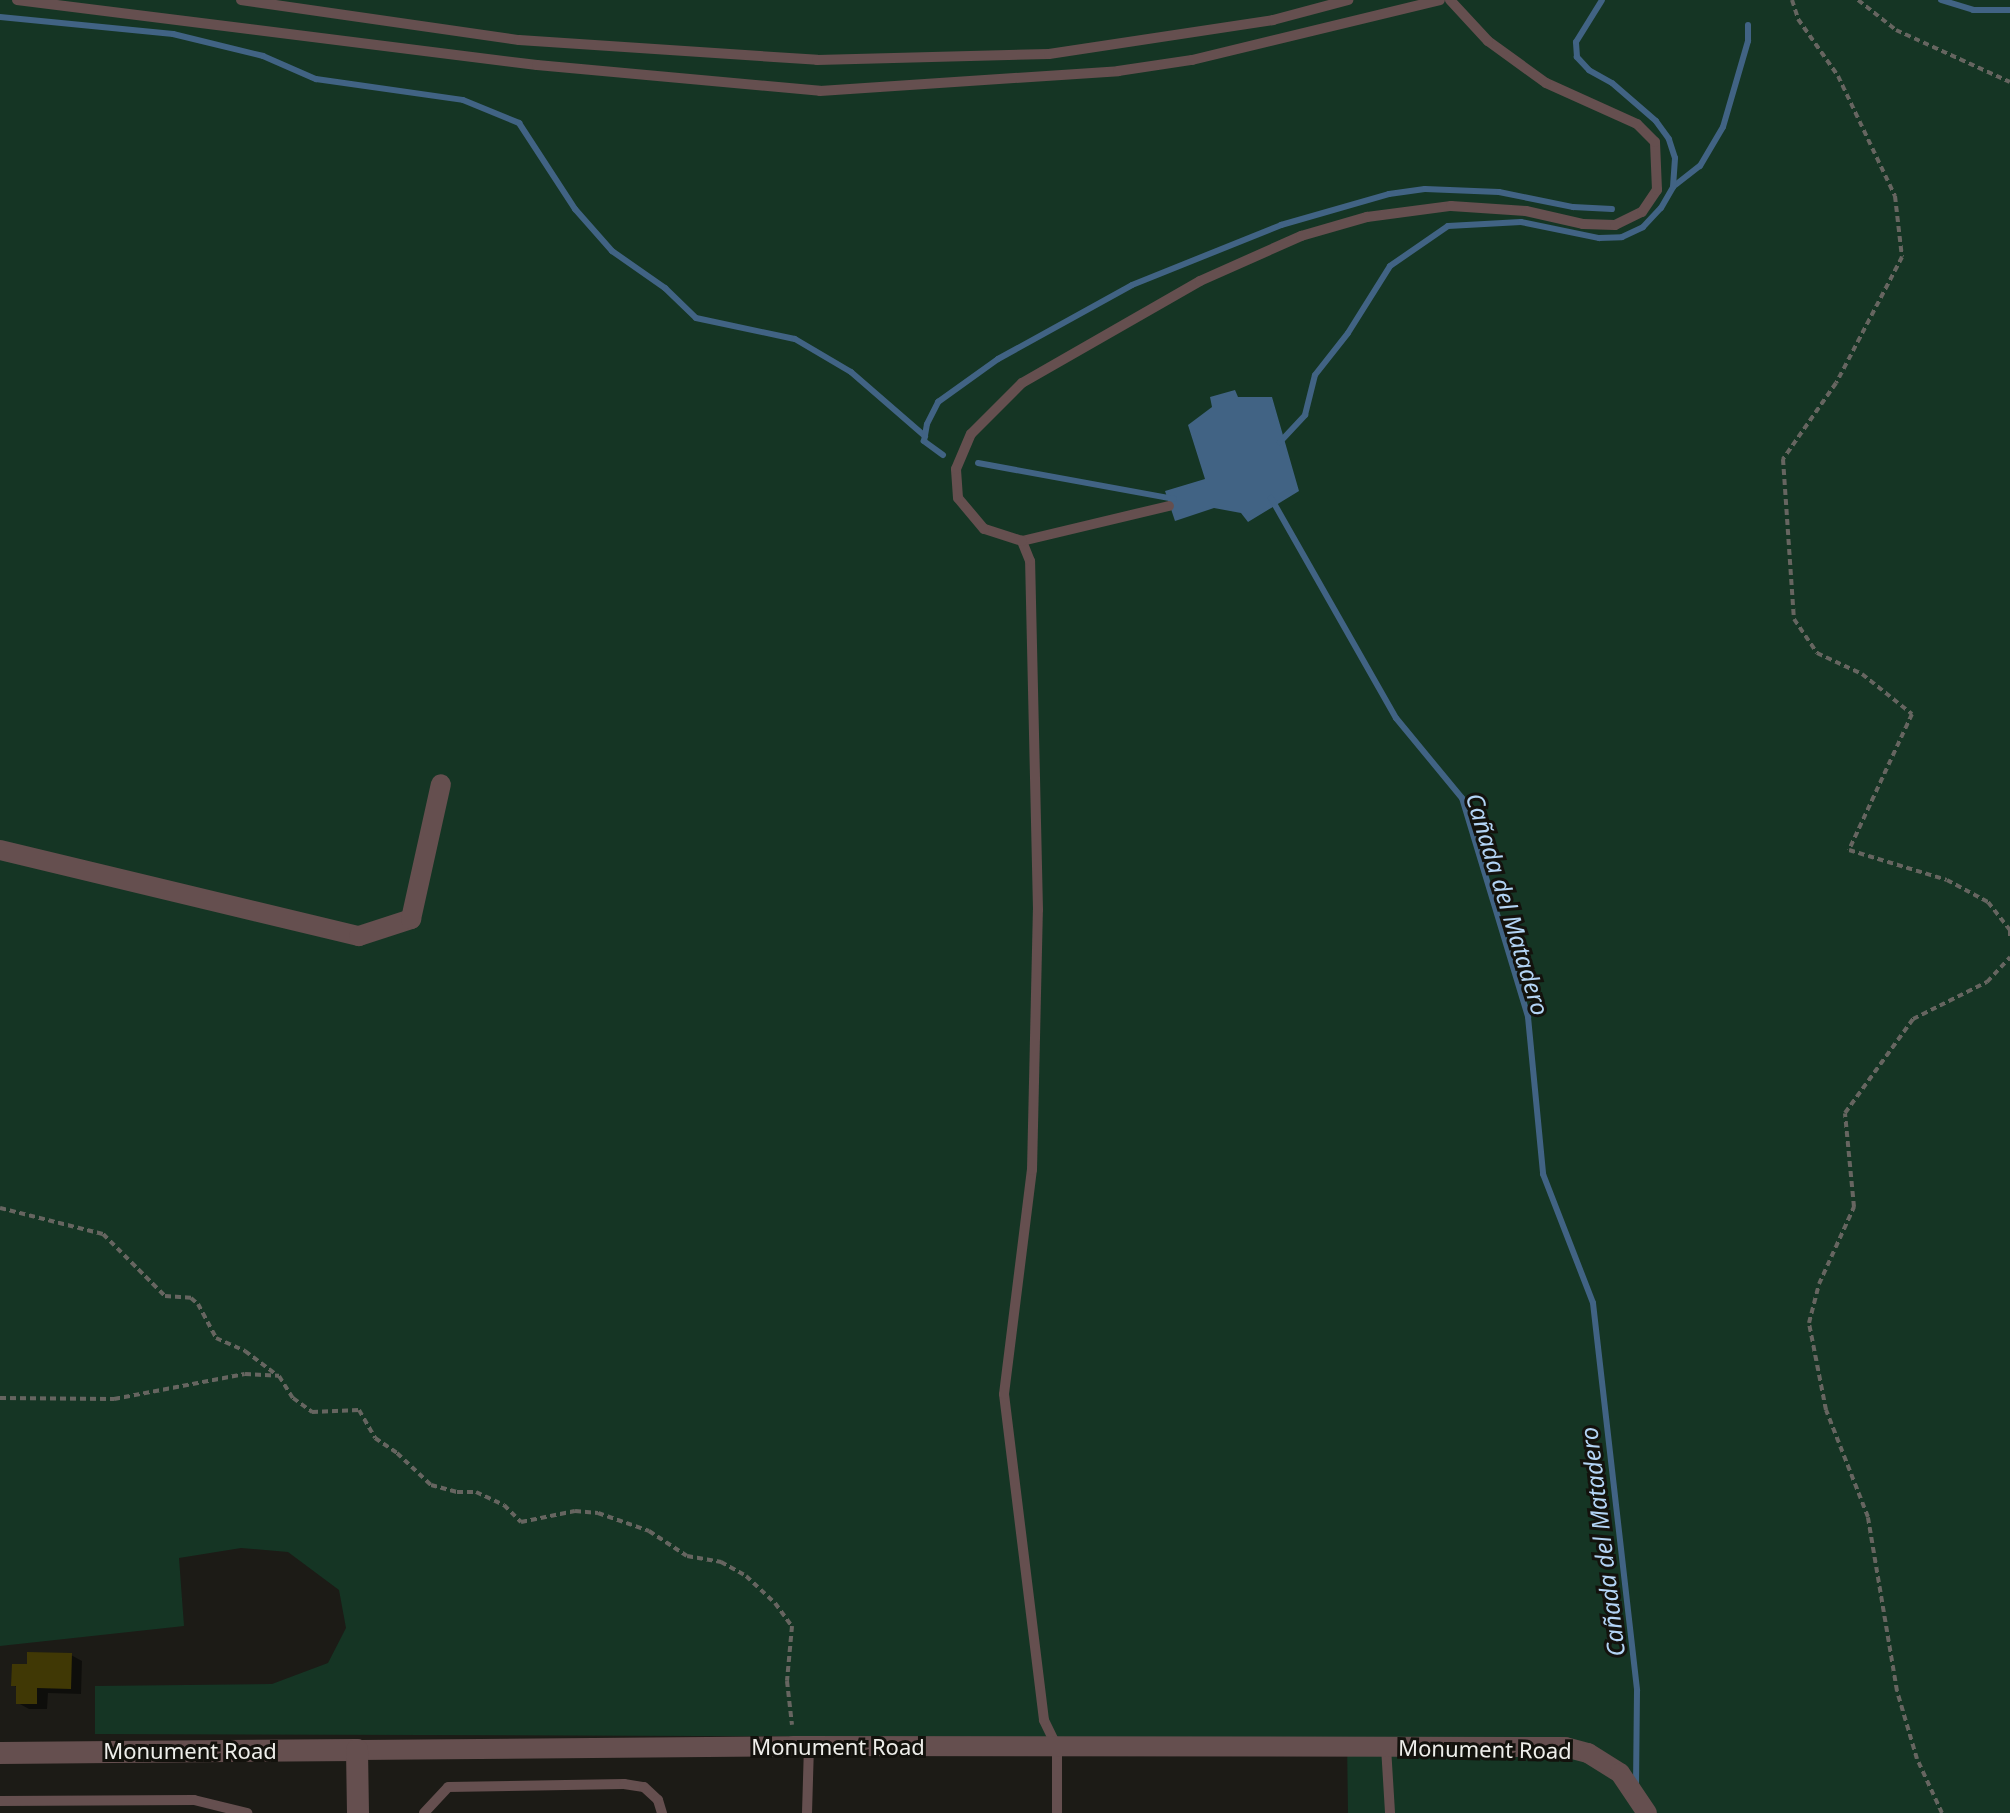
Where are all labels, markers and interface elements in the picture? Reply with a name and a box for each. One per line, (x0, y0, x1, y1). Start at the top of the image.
water label: Cañada del Matadero (1460, 789, 1556, 1019)
water label: Cañada del Matadero (1574, 1426, 1630, 1658)
street label: Monument Road (751, 1734, 925, 1760)
street label: Monument Road (1398, 1734, 1572, 1764)
street label: Monument Road (103, 1738, 277, 1764)

